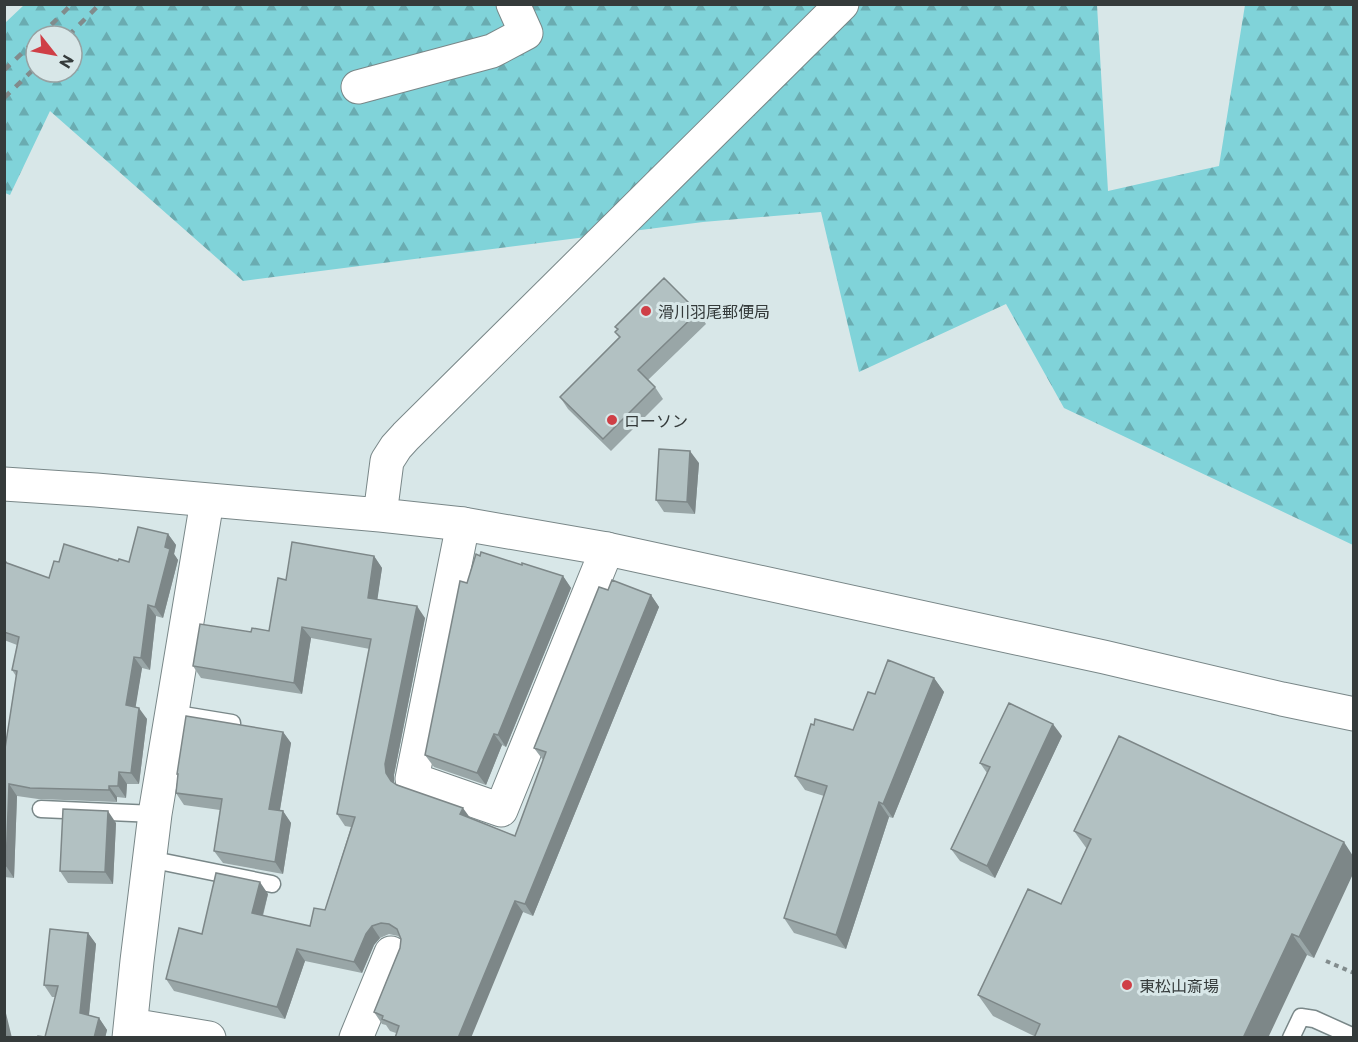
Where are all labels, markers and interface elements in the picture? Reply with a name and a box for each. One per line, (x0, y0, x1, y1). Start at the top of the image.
north arrow (24, 24, 84, 84)
text: N (56, 52, 79, 72)
place label: 滑川羽尾郵便局 (658, 302, 770, 321)
marker: 滑川羽尾郵便局 (639, 304, 653, 318)
place label: ローソン (624, 411, 688, 430)
marker: ローソン (605, 413, 619, 427)
place label: 東松山斎場 (1139, 976, 1219, 995)
marker: 東松山斎場 (1120, 978, 1134, 992)

